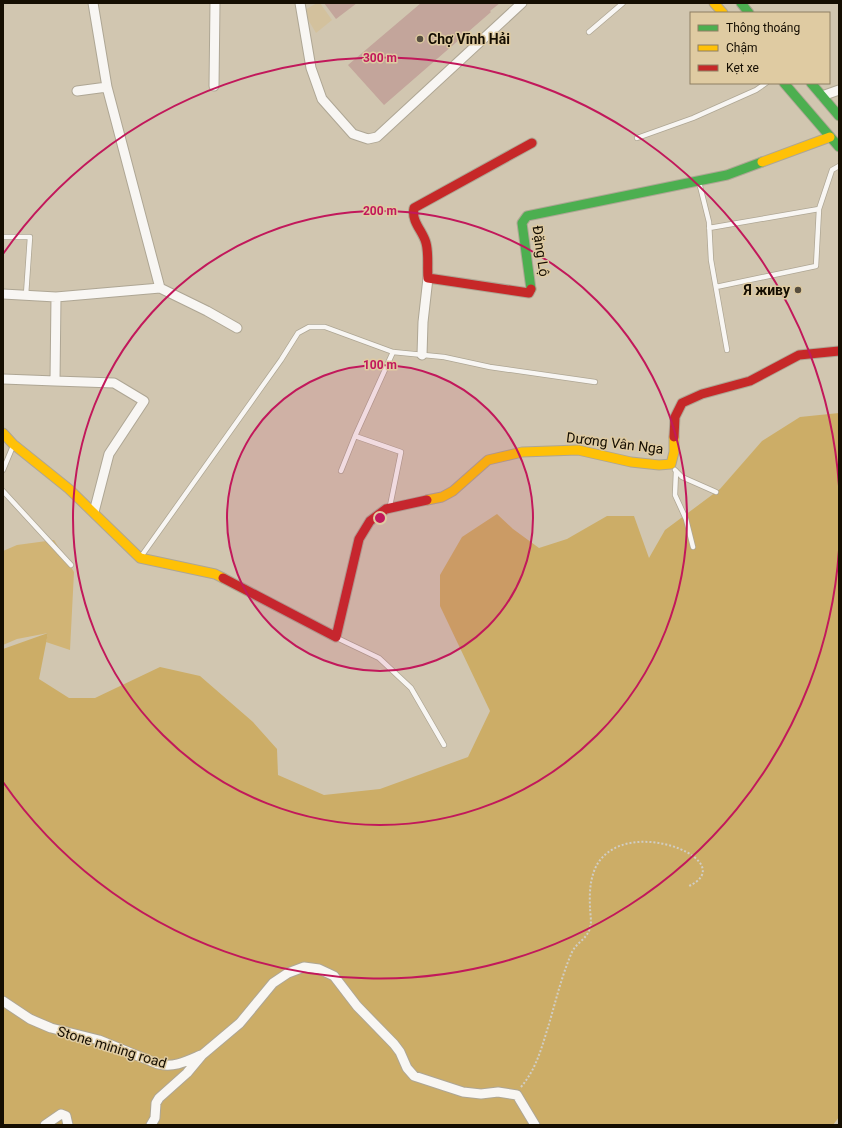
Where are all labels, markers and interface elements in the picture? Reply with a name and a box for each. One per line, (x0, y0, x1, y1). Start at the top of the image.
legend (690, 12, 830, 84)
text: Thông thoáng (726, 21, 800, 35)
place label: Chợ Vĩnh Hải (428, 31, 510, 47)
marker: Chợ Vĩnh Hải (415, 34, 425, 44)
text: Chậm (726, 41, 757, 55)
text: 300 m (363, 51, 397, 65)
text: Kẹt xe (726, 61, 759, 75)
text: 200 m (363, 204, 397, 218)
street label: Đặng Lộ (529, 224, 553, 278)
place label: Я живу (742, 282, 791, 298)
marker: Я живу (793, 285, 803, 295)
text: 100 m (363, 358, 397, 372)
street label: Dương Vân Nga (565, 429, 665, 457)
centre of rings (373, 511, 387, 525)
street label: Stone mining road (55, 1023, 169, 1071)

